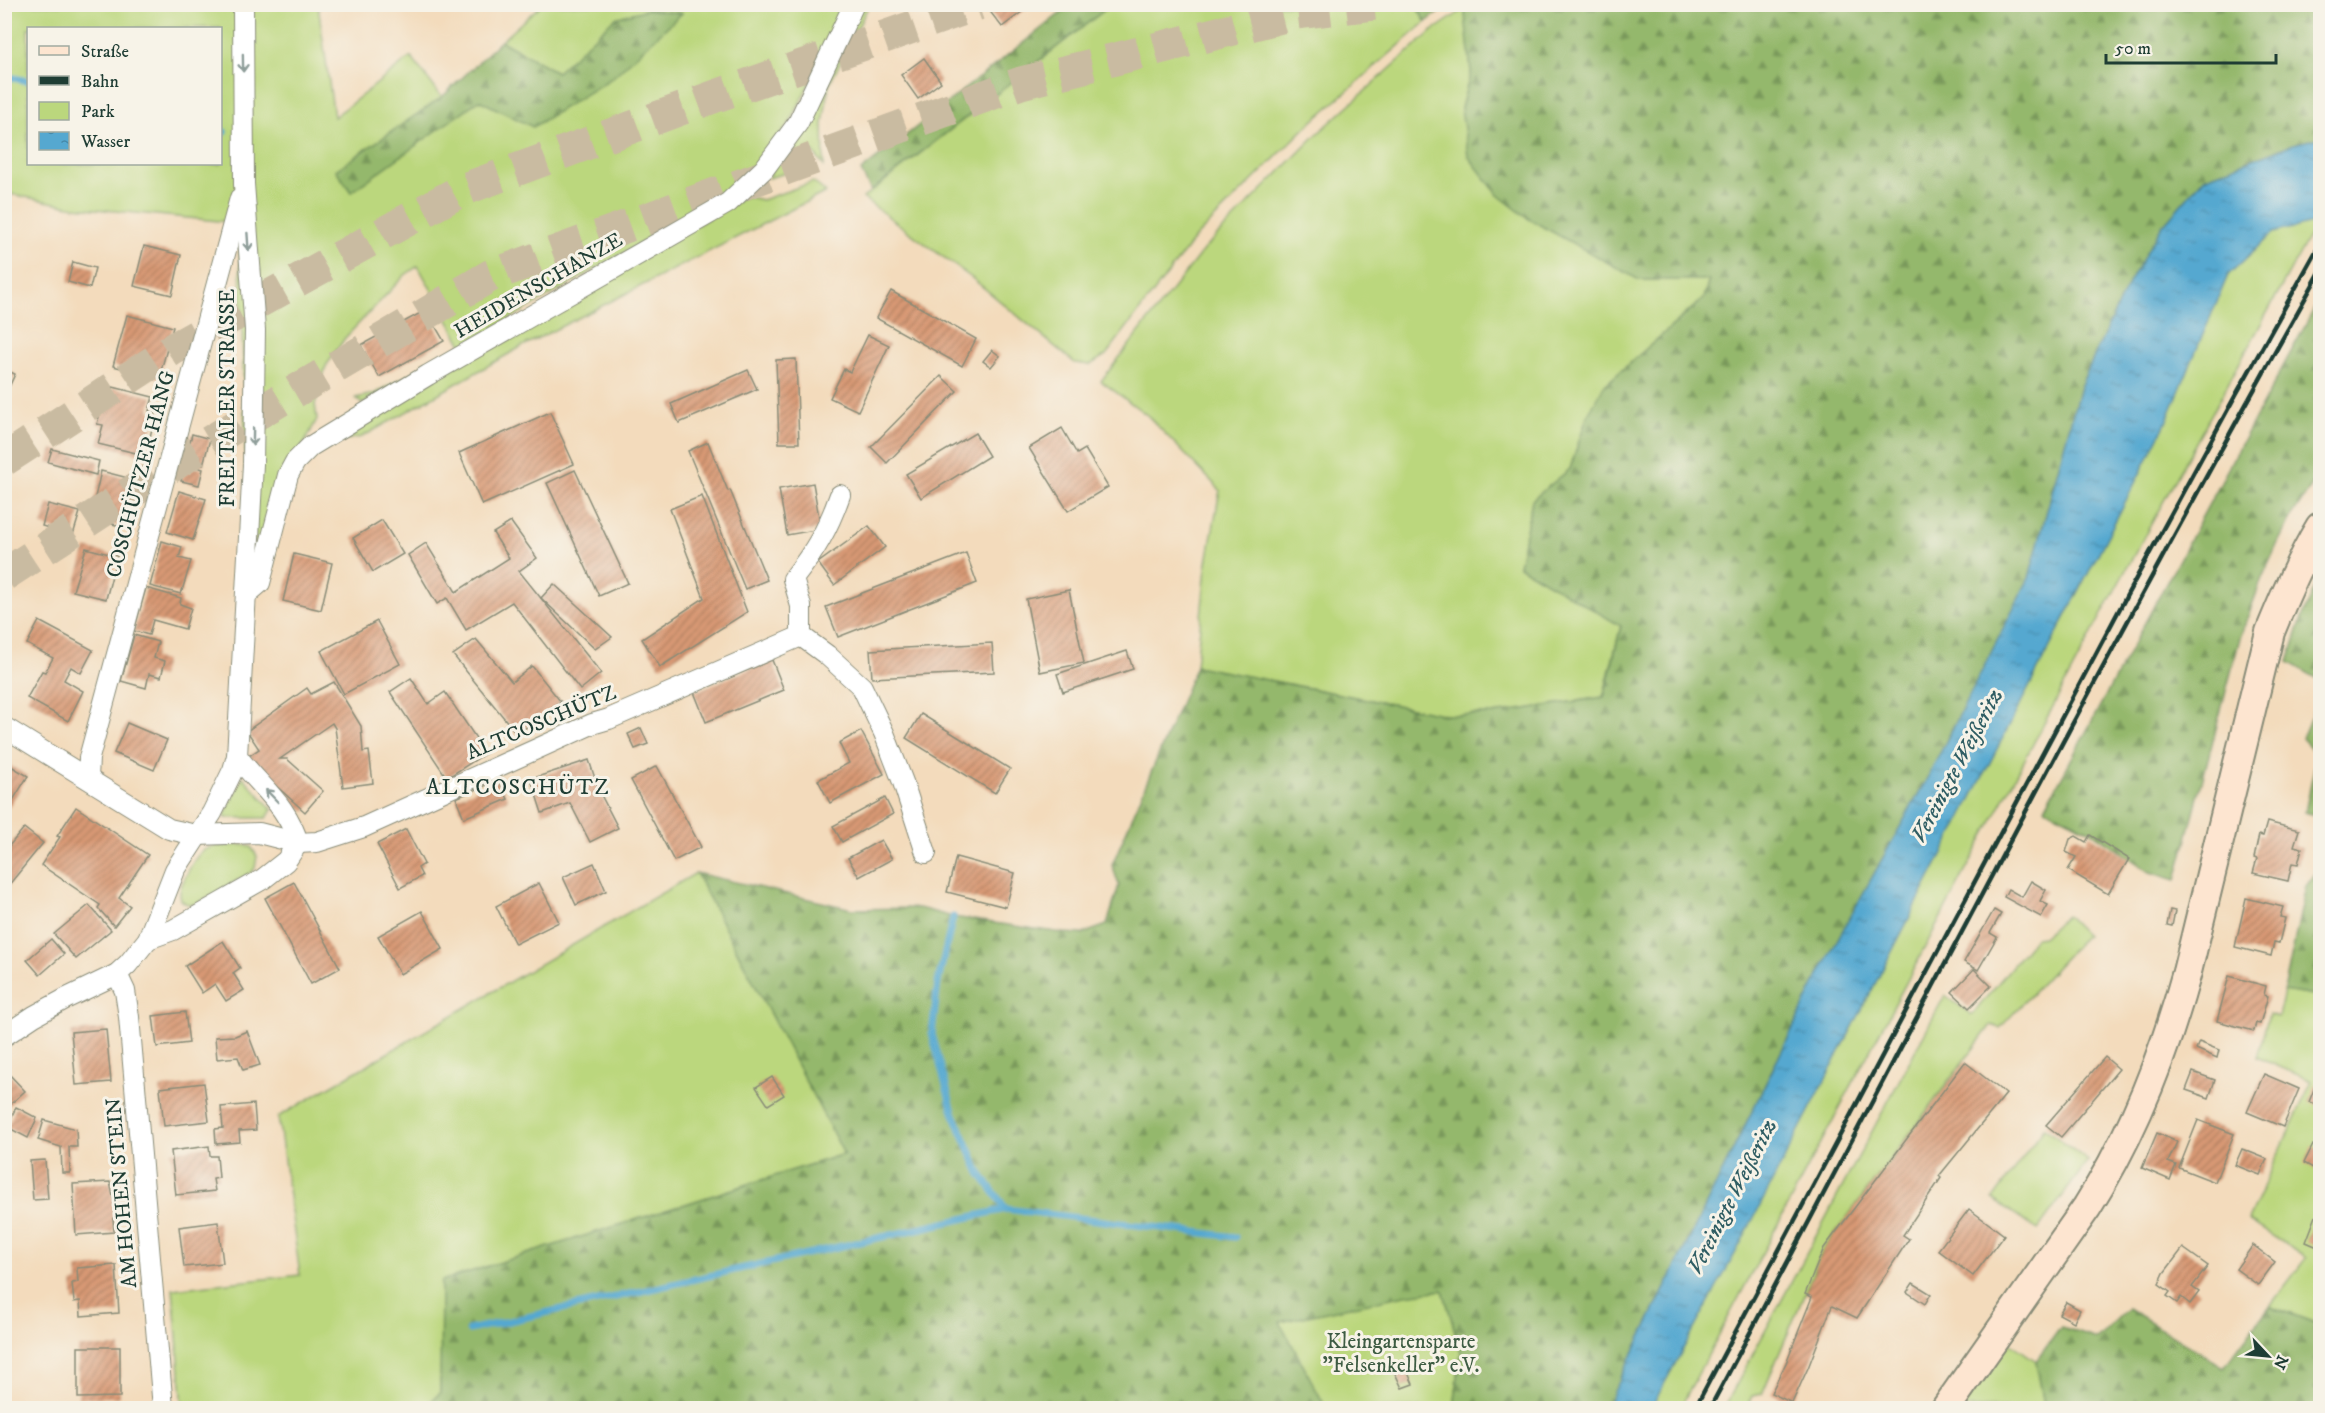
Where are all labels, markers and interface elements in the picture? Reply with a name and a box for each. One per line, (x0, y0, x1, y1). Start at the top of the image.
legend (27, 27, 222, 165)
scale bar (2106, 27, 2276, 65)
text: 50 m (2115, 38, 2151, 60)
text: Straße (81, 41, 129, 63)
one-way arrow (237, 52, 249, 72)
text: Bahn (81, 71, 119, 93)
text: Park (81, 101, 115, 123)
text: Wasser (80, 131, 131, 153)
street label: HEIDENSCHANZE (450, 227, 627, 345)
one-way arrow (243, 231, 254, 251)
street label: FREITALER STRASSE (215, 289, 241, 507)
street label: COSCHÜTZER HANG (100, 367, 181, 581)
one-way arrow (248, 426, 259, 446)
street label: ALTCOSCHÜTZ (462, 679, 620, 766)
water label: Vereinigte Weißeritz (1905, 684, 2009, 847)
district label: ALTCOSCHÜTZ (426, 774, 610, 801)
one-way arrow (265, 789, 279, 804)
street label: AM HOHEN STEIN (101, 1097, 143, 1289)
water label: Vereinigte Weißeritz (1682, 1115, 1783, 1279)
north arrow (2238, 1326, 2298, 1386)
park label: Kleingartensparte "Felsenkeller" e.V. (1322, 1329, 1480, 1379)
text: N (2269, 1352, 2292, 1372)

